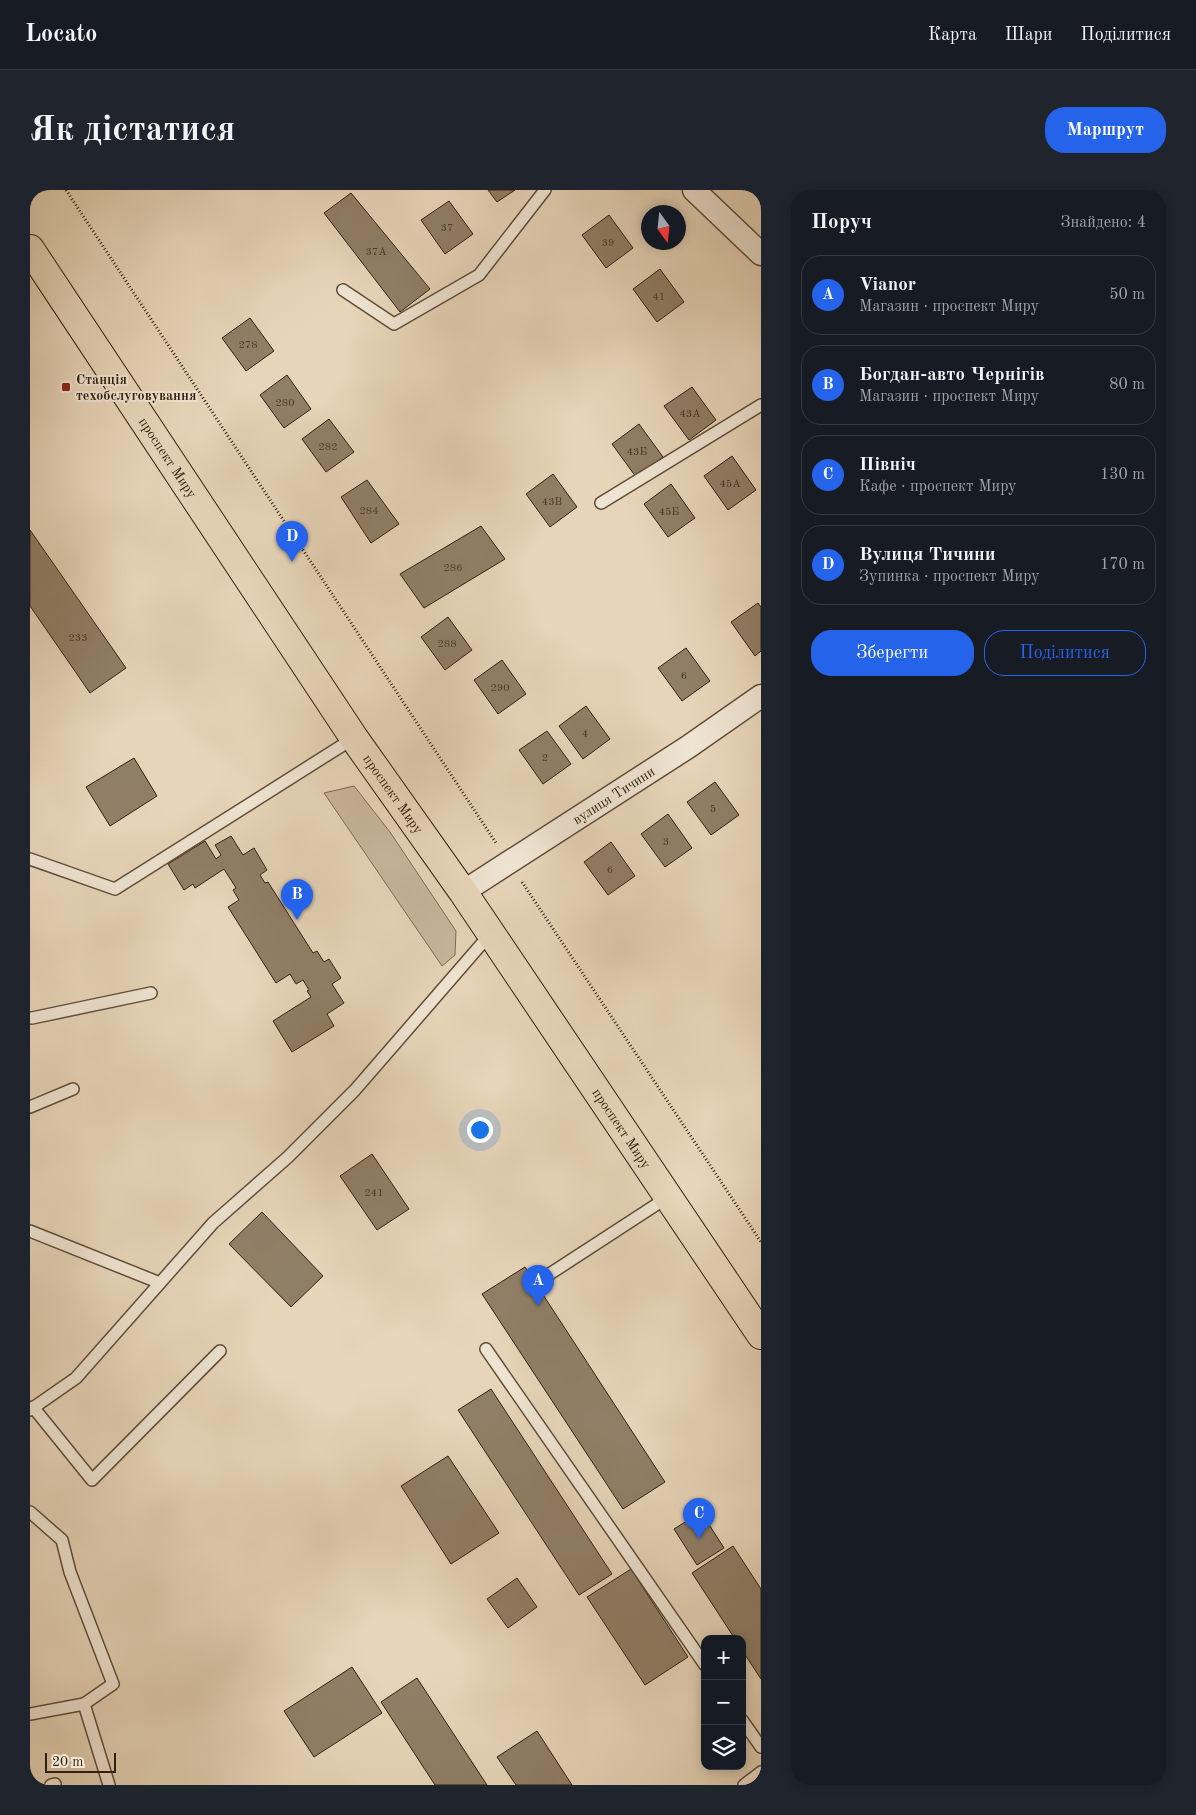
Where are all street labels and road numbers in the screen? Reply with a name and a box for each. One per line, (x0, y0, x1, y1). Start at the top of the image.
street label: проспект Миру (136, 415, 199, 501)
street label: проспект Миру (360, 752, 426, 837)
street label: вулиця Тичини (571, 764, 657, 827)
street label: проспект Миру (589, 1086, 653, 1172)

